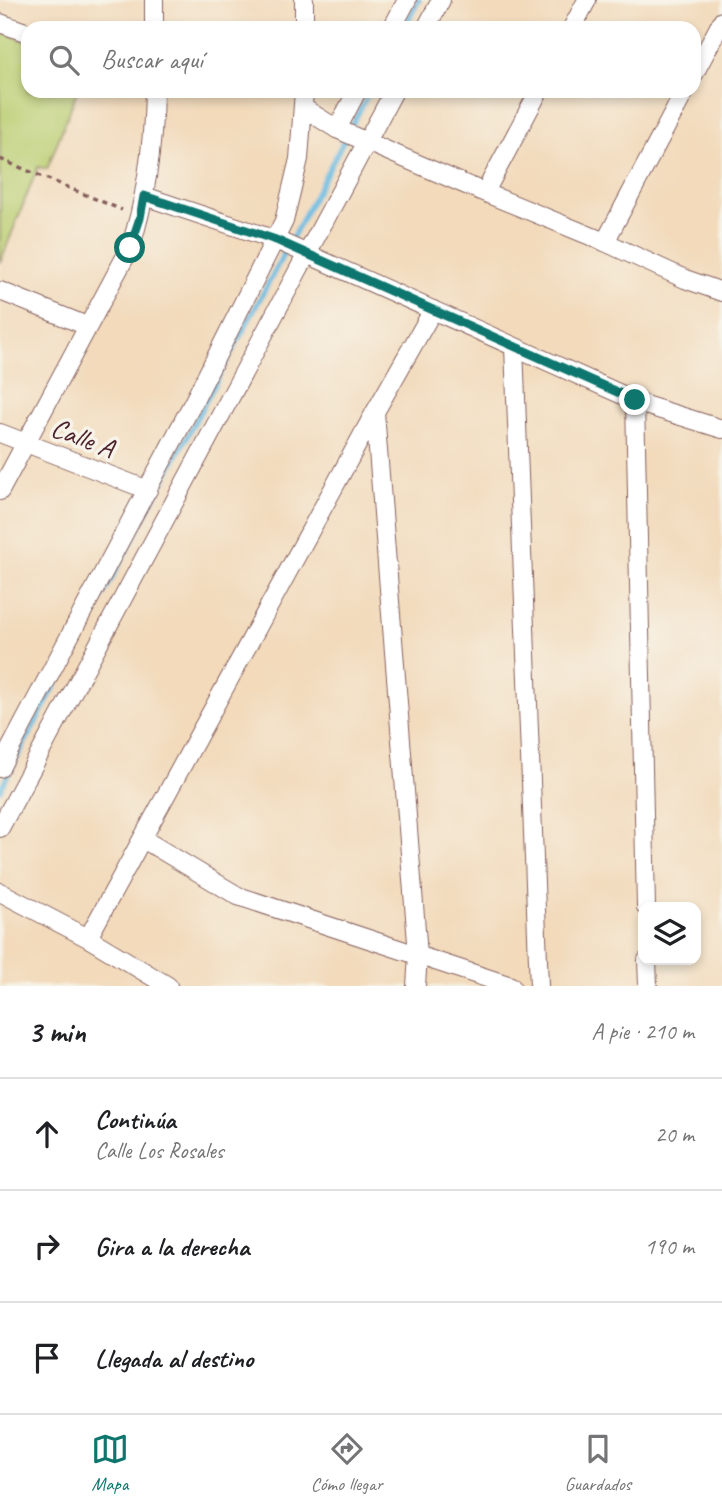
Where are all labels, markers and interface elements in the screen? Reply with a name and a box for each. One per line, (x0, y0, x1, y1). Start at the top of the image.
search box (21, 21, 701, 98)
icon: search (45, 41, 83, 79)
text: Buscar aquí (101, 43, 203, 76)
route start (114, 232, 145, 263)
route end (619, 384, 650, 415)
street label: Calle A (46, 410, 121, 466)
map controls (638, 902, 701, 965)
button: layers (638, 902, 701, 965)
text: 3 min (28, 1013, 85, 1051)
text: A pie · 210 m (591, 1017, 694, 1046)
text: Continúa (95, 1103, 176, 1136)
icon: ahead (28, 1115, 66, 1153)
text: 20 m (655, 1120, 694, 1149)
text: Calle Los Rosales (95, 1136, 224, 1165)
icon: right (28, 1227, 66, 1265)
text: Gira a la derecha (95, 1230, 249, 1263)
text: 190 m (645, 1232, 694, 1261)
icon: arrive (28, 1339, 66, 1377)
text: Llegada al destino (95, 1342, 253, 1375)
tab: Mapa (91, 1430, 129, 1496)
tab: Cómo llegar (311, 1430, 383, 1496)
tab: Guardados (564, 1430, 631, 1496)

